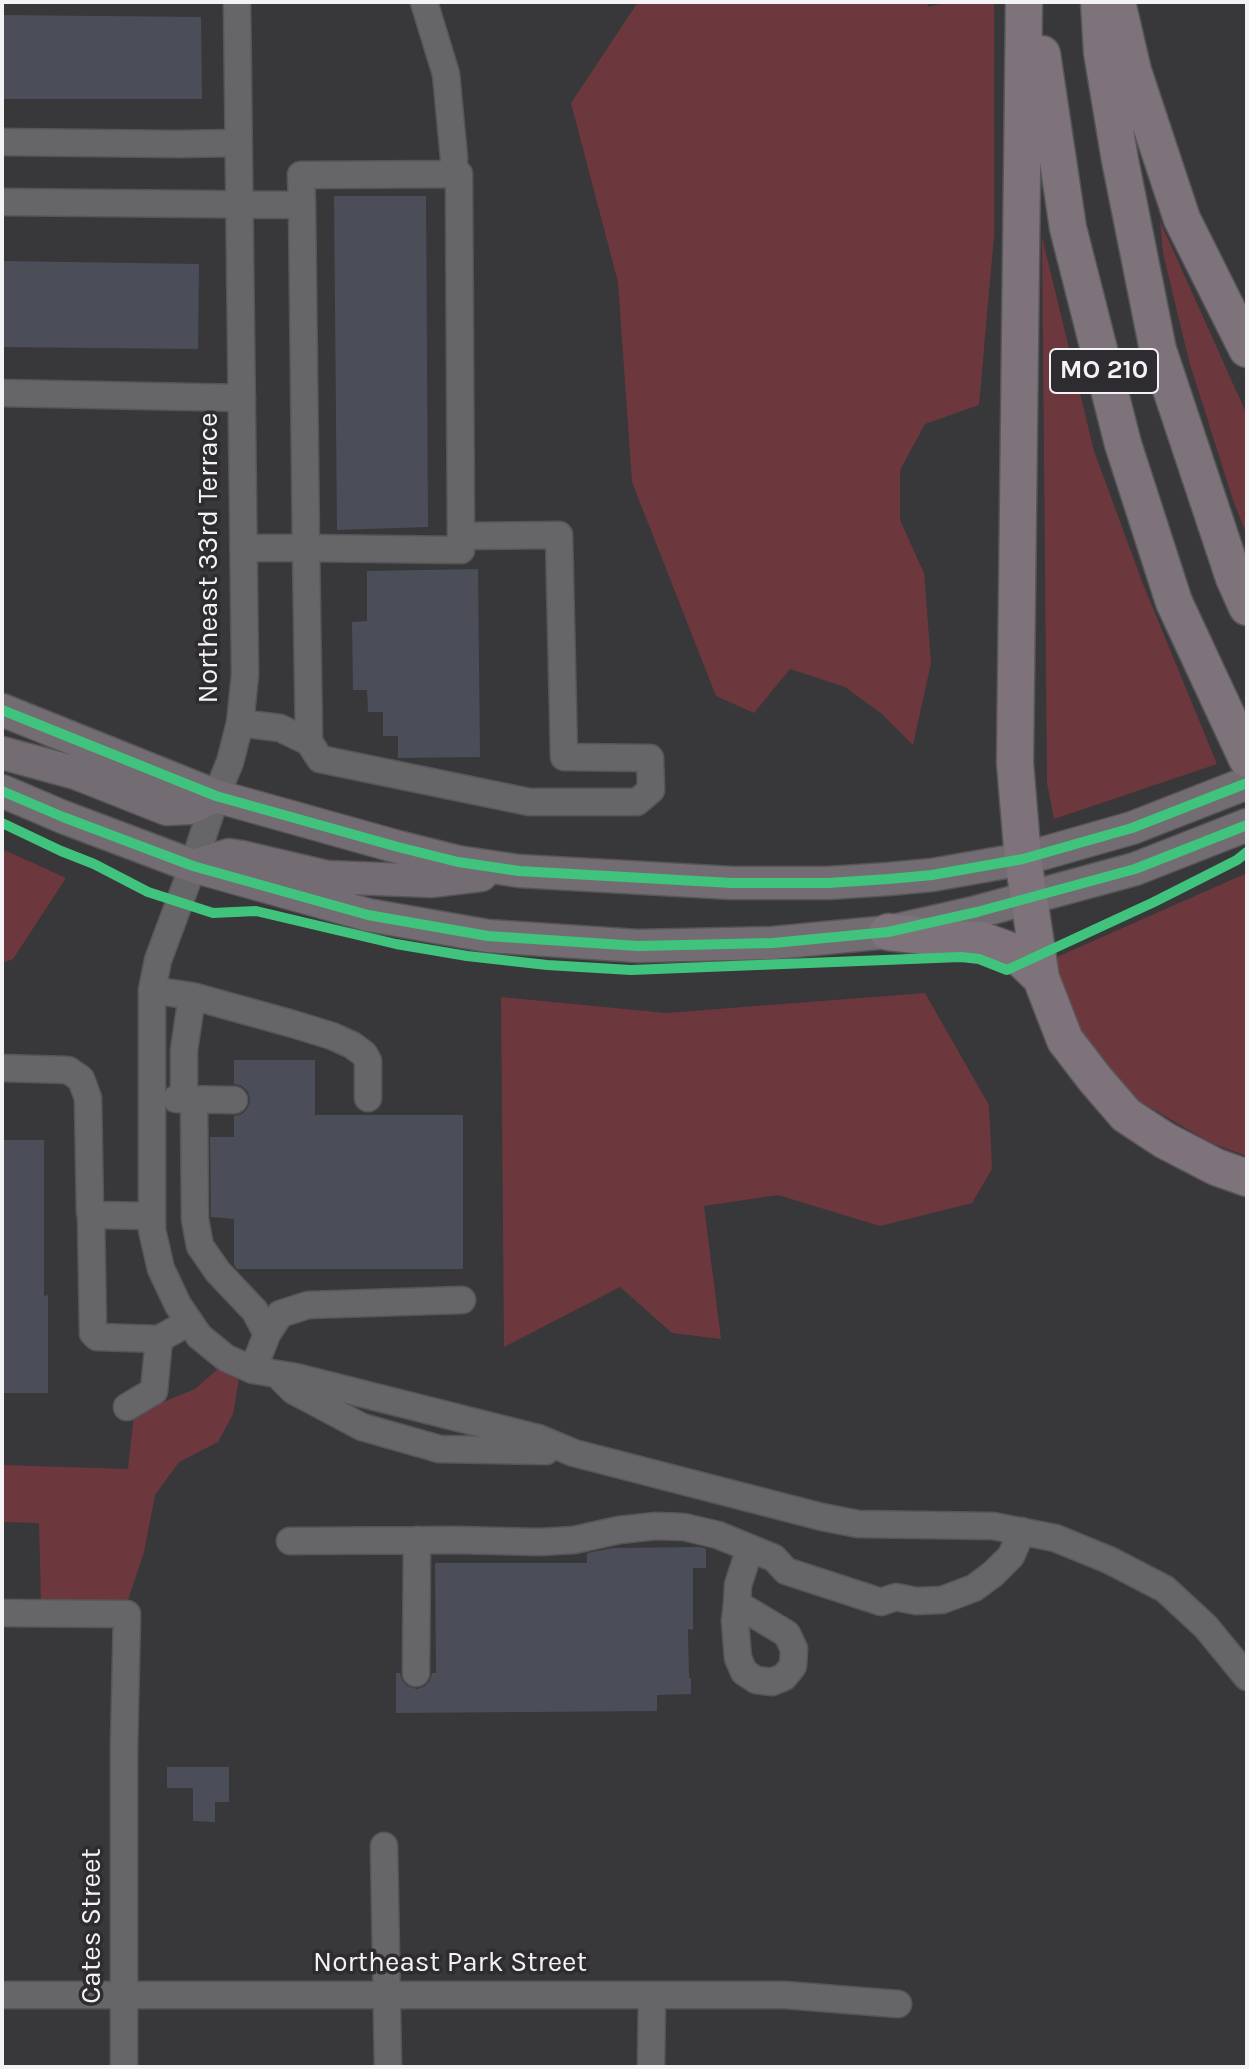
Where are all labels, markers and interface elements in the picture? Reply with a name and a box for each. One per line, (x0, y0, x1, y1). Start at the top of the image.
road number: MO 210 (1050, 349, 1158, 393)
street label: Northeast 33rd Terrace (192, 413, 226, 703)
street label: Cates Street (75, 1848, 109, 2004)
street label: Northeast Park Street (313, 1946, 587, 1980)

